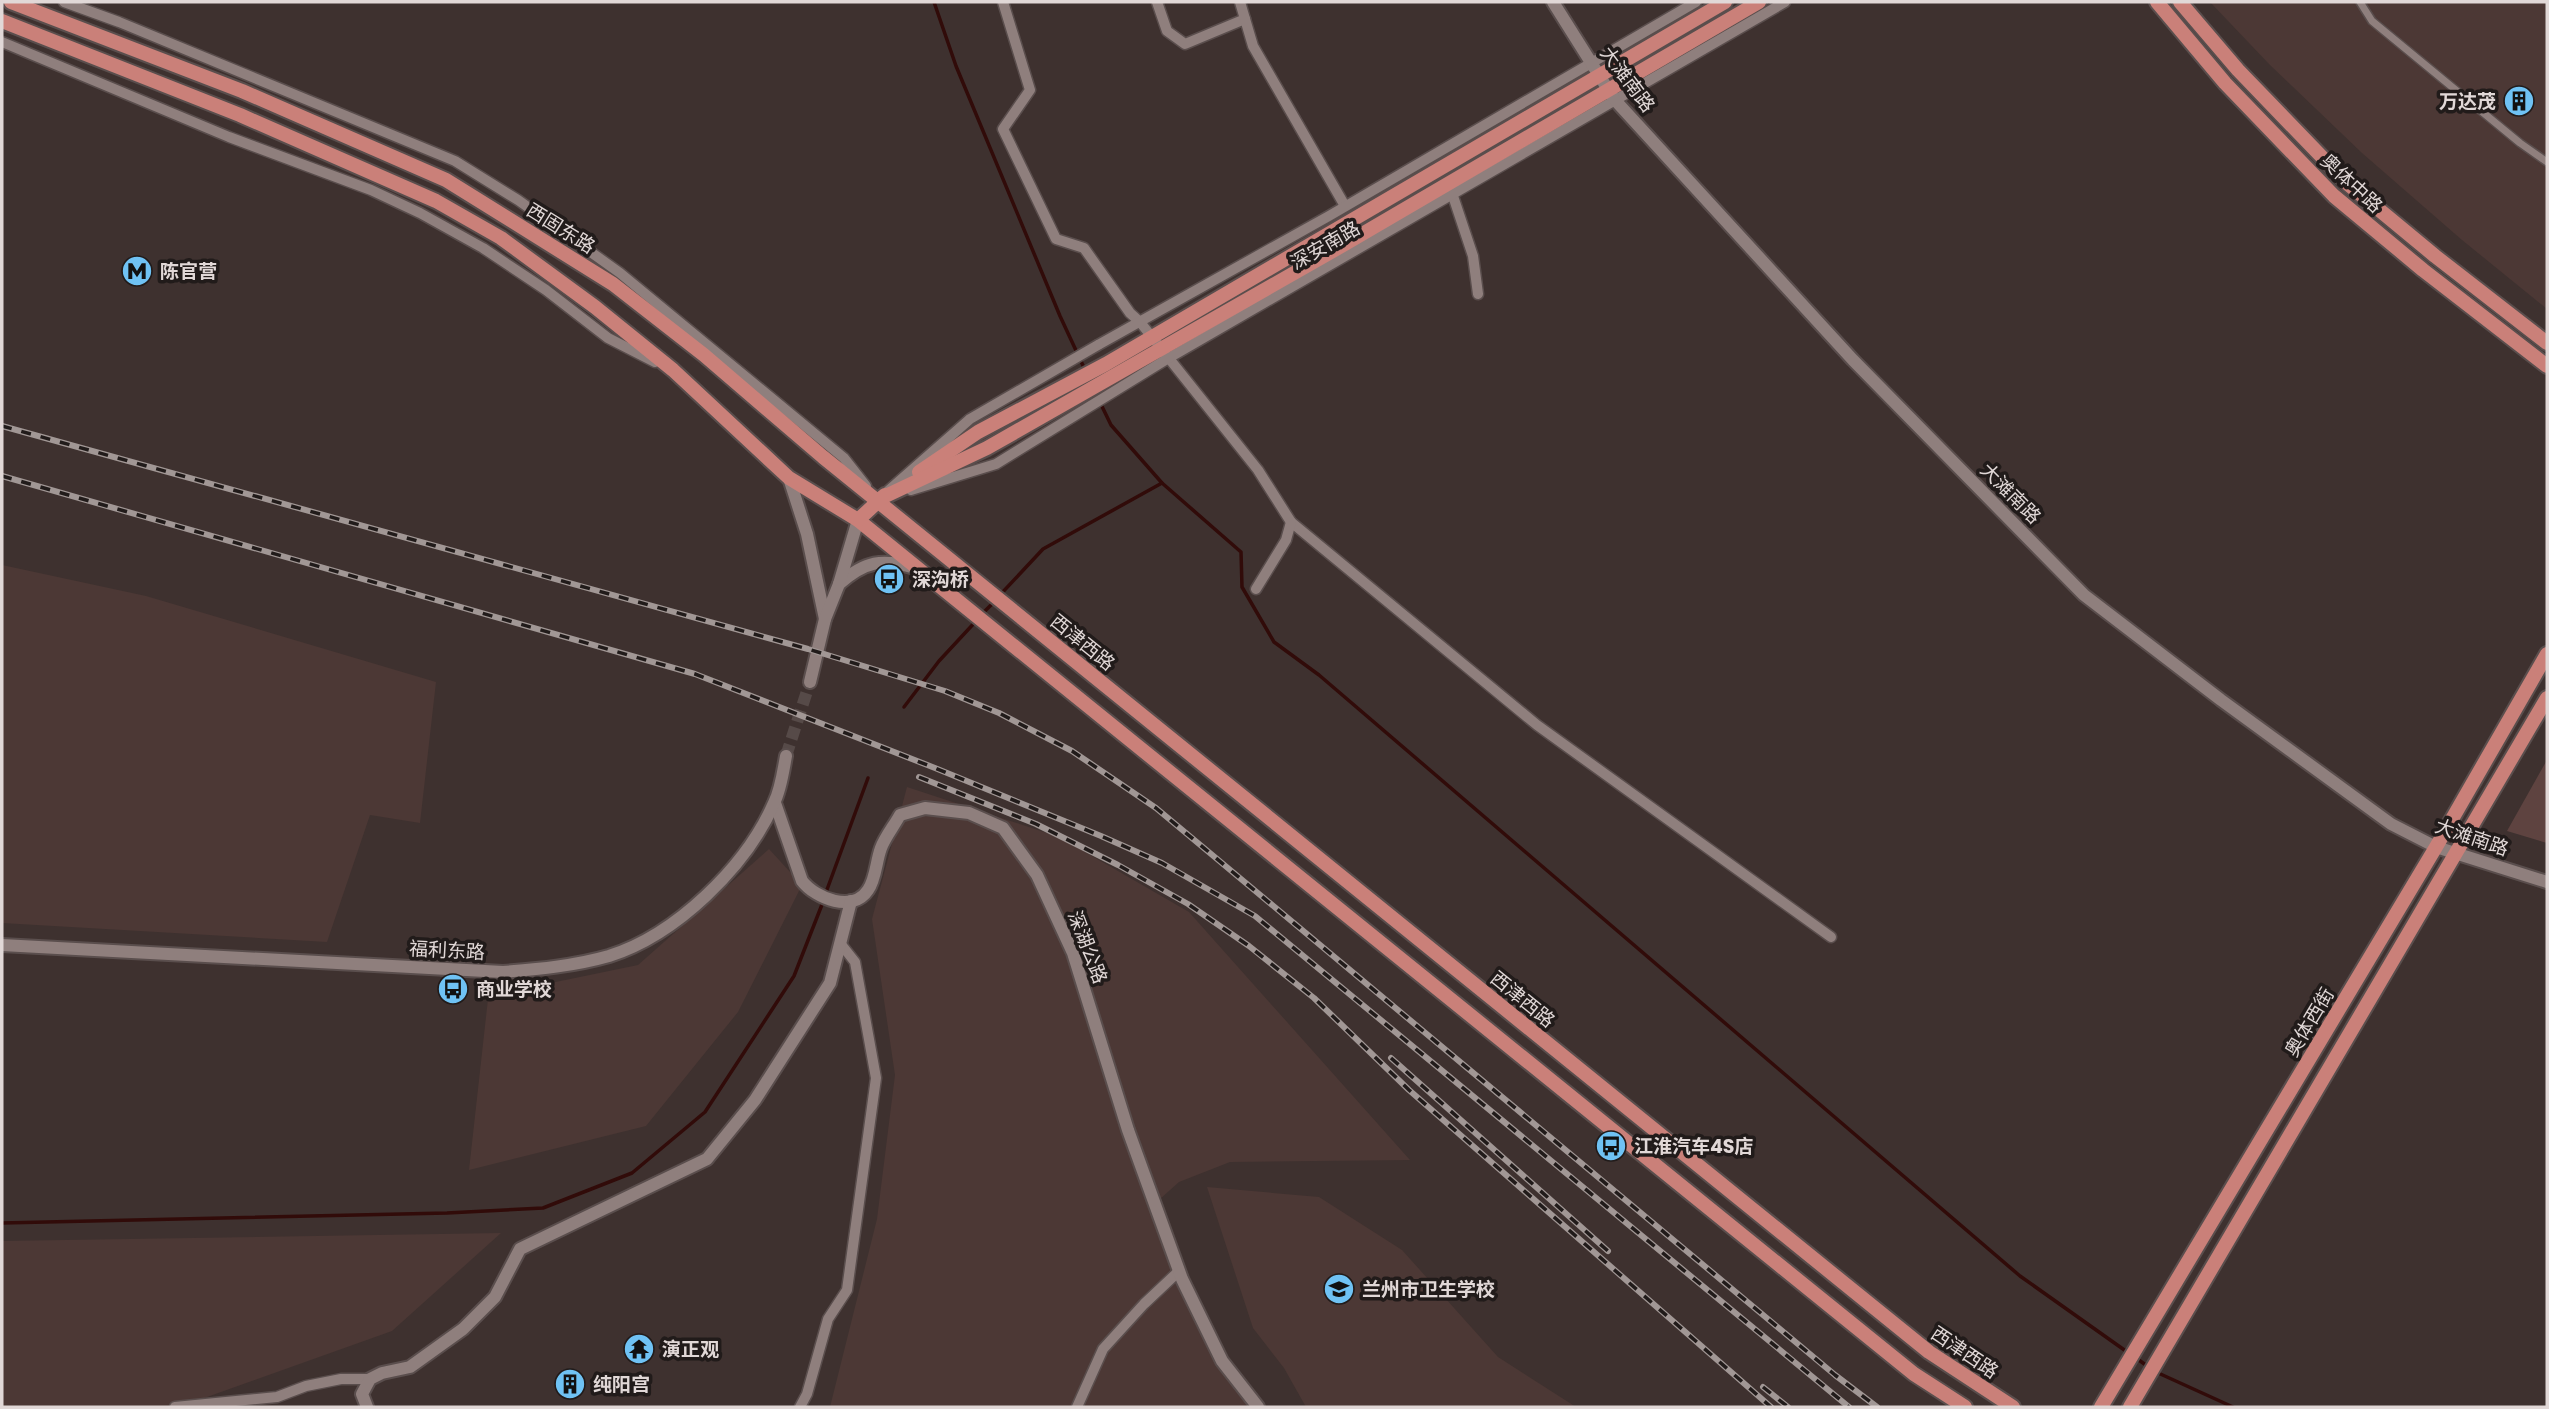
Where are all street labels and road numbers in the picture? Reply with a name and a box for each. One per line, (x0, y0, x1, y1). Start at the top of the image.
street label: 大滩南路 (1594, 41, 1661, 118)
street label: 奥体中路 (2315, 148, 2389, 219)
street label: 西固东路 (521, 197, 600, 260)
street label: 深安南路 (1286, 215, 1365, 276)
street label: 大滩南路 (1974, 457, 2047, 530)
street label: 西津西路 (1045, 608, 1121, 677)
street label: 大滩南路 (2432, 812, 2512, 863)
street label: 深湖公路 (1061, 907, 1114, 988)
street label: 福利东路 (408, 935, 486, 966)
street label: 西津西路 (1485, 965, 1561, 1034)
street label: 奥体西街 (2278, 983, 2341, 1062)
street label: 西津西路 (1926, 1320, 2004, 1385)

